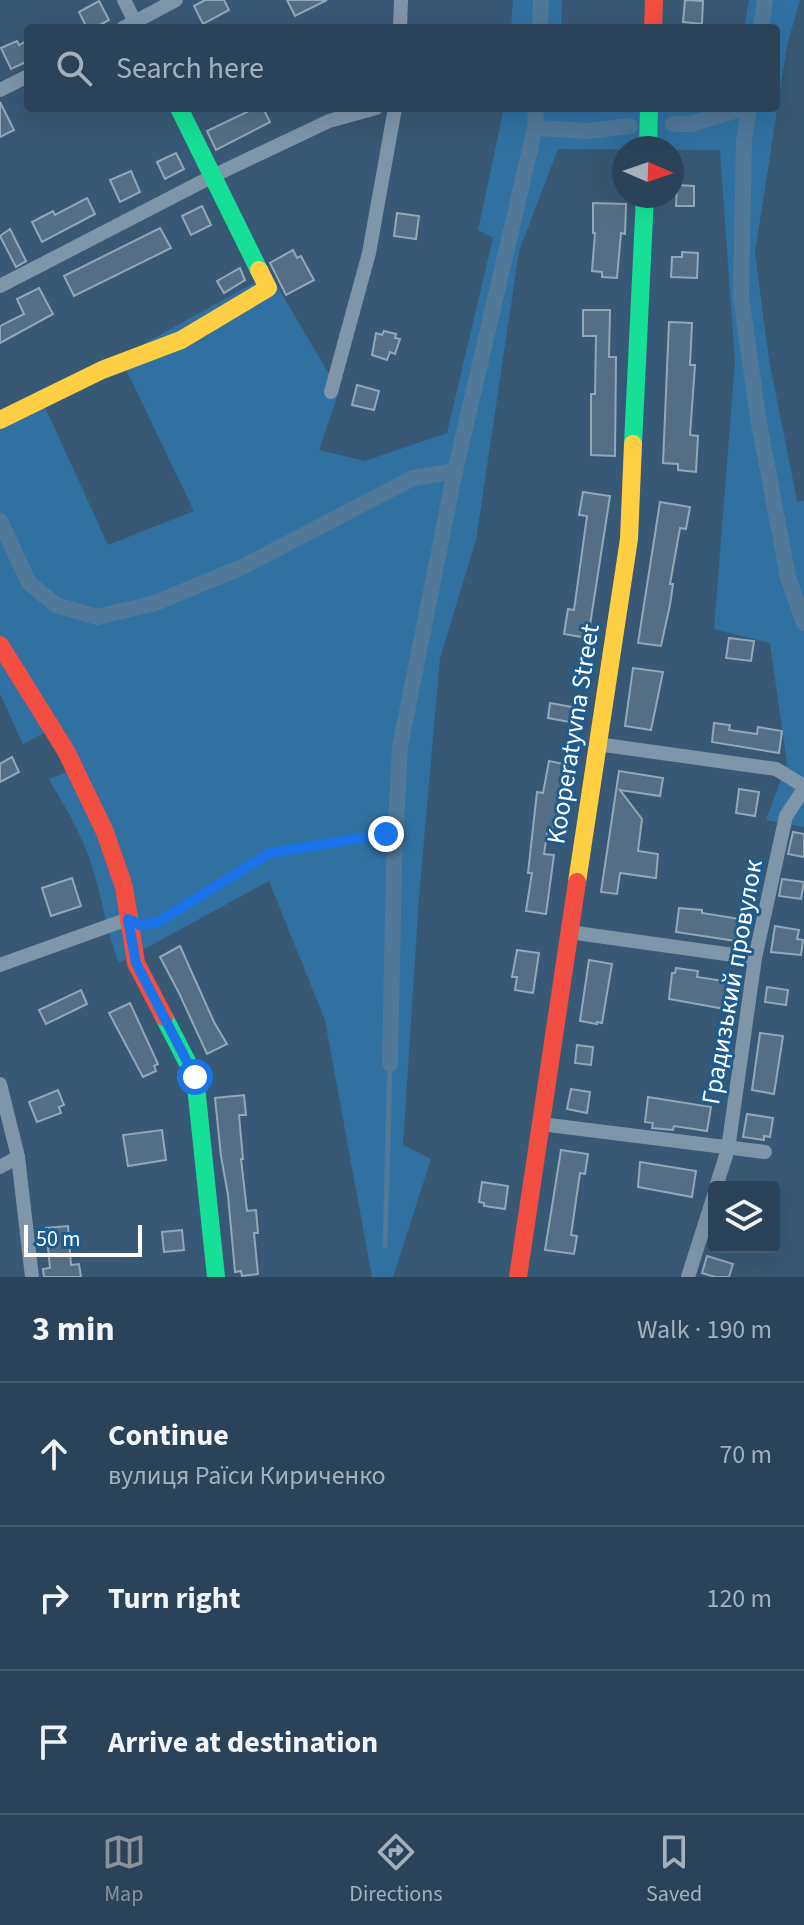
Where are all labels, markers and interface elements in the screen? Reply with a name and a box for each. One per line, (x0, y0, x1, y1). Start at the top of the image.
search box (24, 24, 780, 112)
icon: search (52, 46, 96, 90)
text: Search here (116, 47, 264, 90)
north arrow (612, 136, 684, 208)
street label: Kooperatyvna Street (537, 621, 609, 847)
route end (368, 816, 404, 852)
street label: Градизький провулок (692, 857, 772, 1107)
route start (177, 1059, 213, 1095)
map controls (708, 1181, 780, 1253)
button: layers (708, 1181, 780, 1253)
scale bar (24, 1221, 142, 1257)
text: 50 m (36, 1223, 81, 1255)
text: 3 min (32, 1305, 115, 1354)
text: Walk · 190 m (637, 1311, 772, 1348)
text: Continue (108, 1414, 229, 1457)
icon: ahead (32, 1432, 76, 1476)
text: 70 m (719, 1436, 772, 1473)
text: вулиця Раїси Кириченко (108, 1457, 386, 1494)
icon: right (32, 1576, 76, 1620)
text: Turn right (108, 1577, 240, 1620)
text: 120 m (706, 1580, 772, 1617)
icon: arrive (32, 1720, 76, 1764)
text: Arrive at destination (108, 1721, 378, 1764)
tab: Map (102, 1830, 146, 1910)
tab: Directions (349, 1830, 442, 1910)
tab: Saved (646, 1830, 702, 1910)

